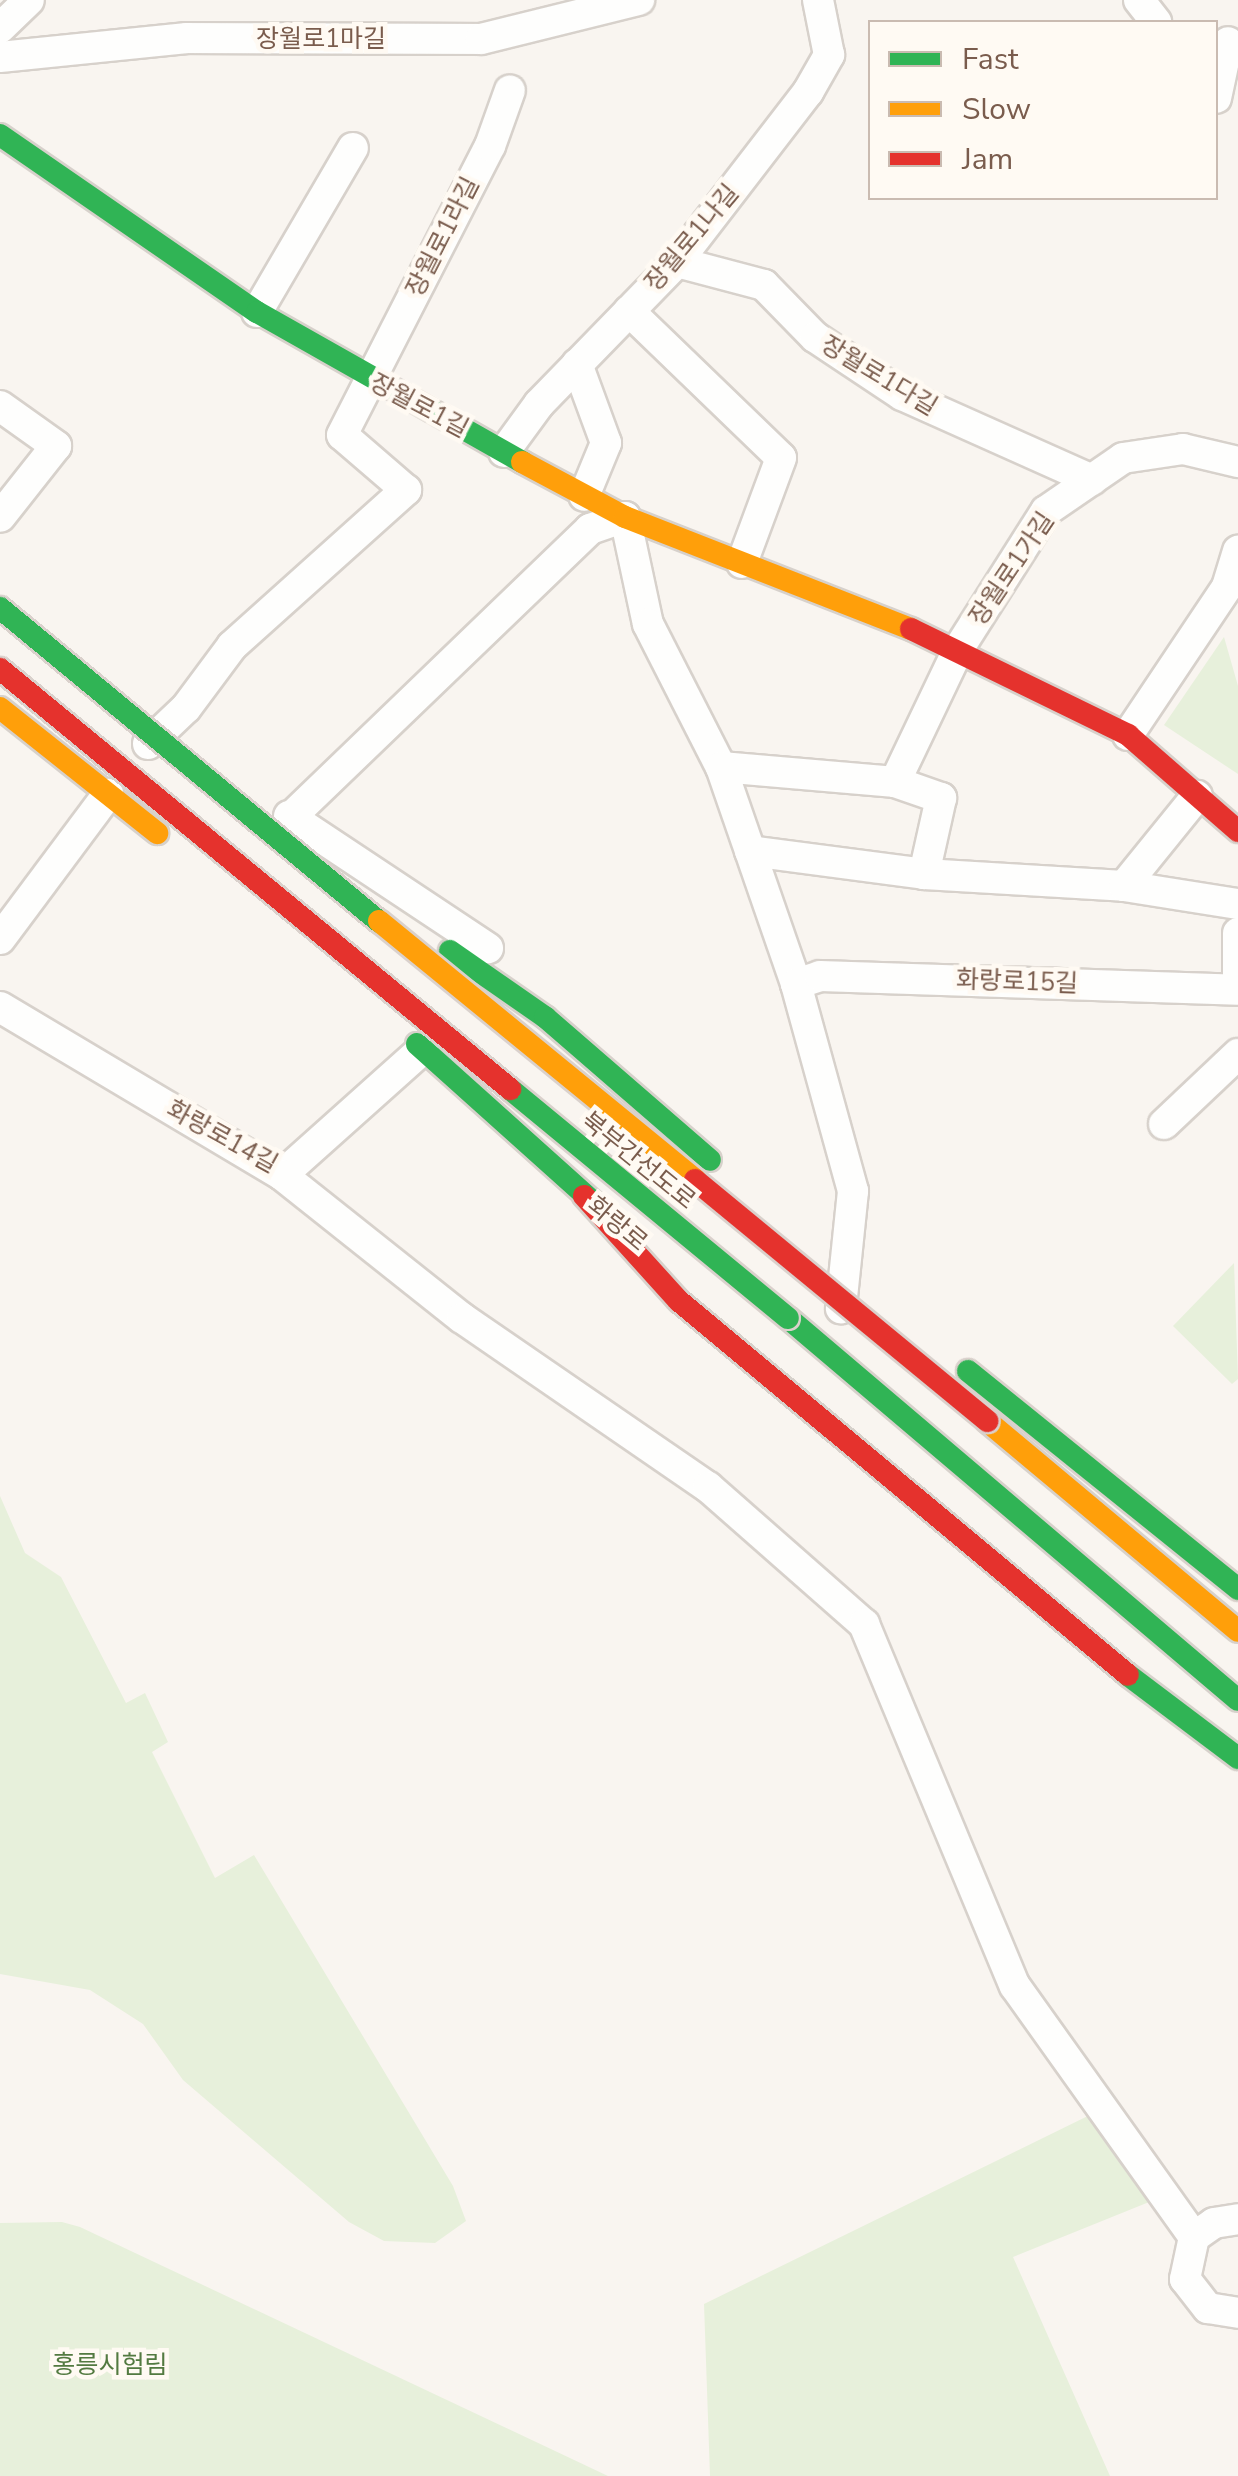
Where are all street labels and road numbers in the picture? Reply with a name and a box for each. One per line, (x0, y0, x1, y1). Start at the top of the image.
street label: 장월로1마길 (256, 24, 386, 54)
street label: 장월로1라길 (400, 172, 486, 302)
street label: 장월로1나길 (639, 179, 745, 297)
street label: 장월로1다길 (816, 330, 942, 422)
street label: 장월로1길 (365, 368, 473, 444)
street label: 장월로1가길 (963, 507, 1061, 631)
street label: 화랑로15길 (956, 965, 1078, 999)
street label: 화랑로14길 (161, 1094, 283, 1180)
street label: 북부간선도로 (575, 1106, 701, 1216)
street label: 화랑로 (581, 1190, 653, 1258)

